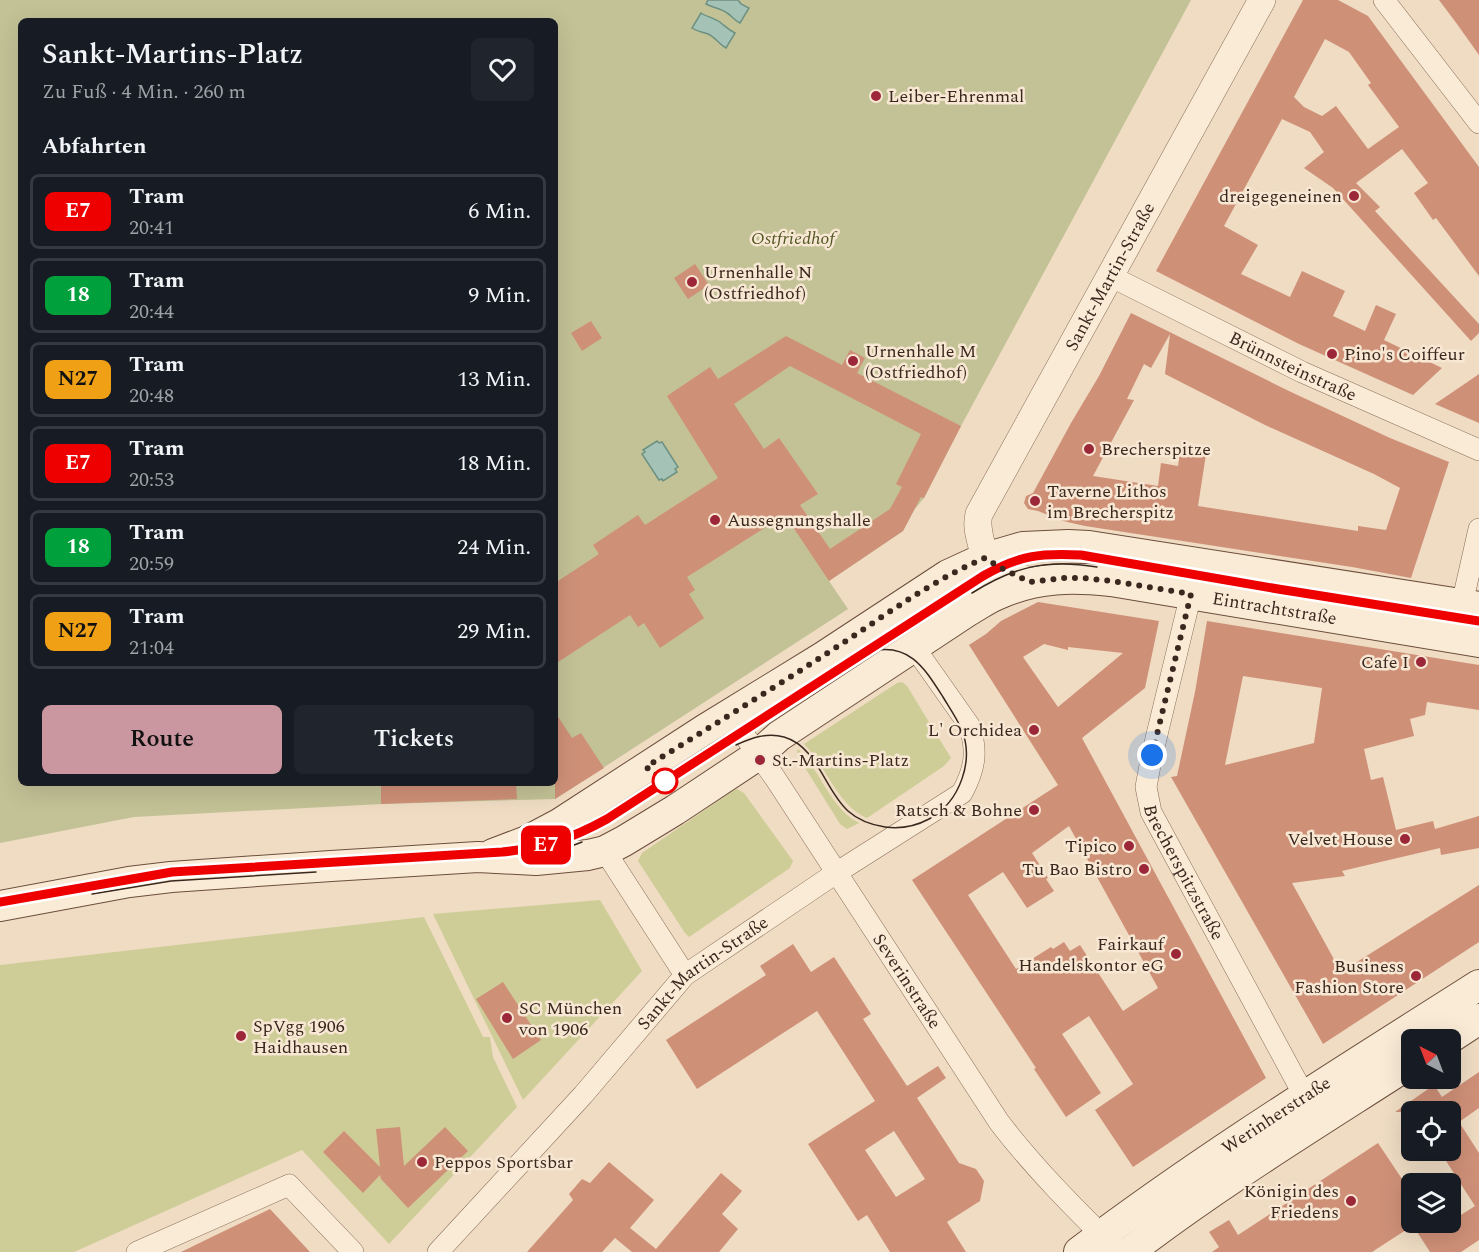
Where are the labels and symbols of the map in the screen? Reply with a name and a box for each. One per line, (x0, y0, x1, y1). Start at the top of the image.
place label: Leiber-Ehrenmal (888, 83, 1024, 110)
marker: Leiber-Ehrenmal (869, 89, 883, 103)
place label: dreigegeneinen (1219, 183, 1342, 210)
marker: dreigegeneinen (1347, 189, 1361, 203)
street label: Sankt-Martin-Straße (1058, 197, 1162, 356)
park label: Ostfriedhof (751, 225, 838, 252)
place label: Urnenhalle N (Ostfriedhof) (704, 259, 812, 307)
marker: Urnenhalle N (Ostfriedhof) (685, 275, 699, 289)
street label: Brünnsteinstraße (1224, 325, 1361, 409)
place label: Urnenhalle M (Ostfriedhof) (865, 338, 976, 386)
place label: Pino's Coiffeur (1344, 341, 1465, 368)
marker: Pino's Coiffeur (1325, 347, 1339, 361)
marker: Urnenhalle M (Ostfriedhof) (846, 354, 860, 368)
place label: Brecherspitze (1101, 436, 1211, 463)
marker: Brecherspitze (1082, 442, 1096, 456)
place label: Taverne Lithos im Brecherspitz (1047, 478, 1174, 526)
marker: Taverne Lithos im Brecherspitz (1028, 494, 1042, 508)
place label: Aussegnungshalle (727, 507, 871, 534)
marker: Aussegnungshalle (708, 513, 722, 527)
street label: Eintrachtstraße (1210, 585, 1339, 632)
place label: Cafe I (1361, 649, 1409, 676)
marker: Cafe I (1414, 655, 1428, 669)
place label: L' Orchidea (928, 717, 1022, 744)
marker: L' Orchidea (1027, 723, 1041, 737)
your location (1137, 740, 1167, 770)
place label: St.-Martins-Platz (772, 747, 909, 774)
marker: St.-Martins-Platz (753, 753, 767, 767)
unlabelled marker (652, 768, 678, 794)
place label: Ratsch & Bohne (895, 797, 1022, 824)
street label: Brecherspitzstraße (1136, 802, 1231, 945)
marker: Ratsch & Bohne (1027, 803, 1041, 817)
line badge: E7 (519, 826, 573, 864)
place label: Velvet House (1287, 826, 1393, 853)
marker: Velvet House (1398, 832, 1412, 846)
place label: Tipico (1065, 833, 1117, 860)
marker: Tipico (1122, 839, 1136, 853)
place label: Tu Bao Bistro (1022, 856, 1132, 883)
marker: Tu Bao Bistro (1137, 862, 1151, 876)
street label: Sankt-Martin-Straße (631, 909, 774, 1036)
street label: Severinstraße (866, 928, 948, 1034)
place label: Fairkauf Handelskontor eG (1018, 931, 1166, 979)
marker: Fairkauf Handelskontor eG (1169, 947, 1183, 961)
place label: Business Fashion Store (1294, 953, 1404, 1001)
marker: Business Fashion Store (1409, 969, 1423, 983)
place label: SC München von 1906 (518, 995, 622, 1043)
marker: SC München von 1906 (500, 1011, 514, 1025)
place label: SpVgg 1906 Haidhausen (253, 1013, 348, 1061)
marker: SpVgg 1906 Haidhausen (234, 1029, 248, 1043)
north arrow (1401, 1029, 1461, 1089)
street label: Werinherstraße (1216, 1070, 1336, 1161)
place label: Peppos Sportsbar (434, 1149, 573, 1176)
marker: Peppos Sportsbar (415, 1155, 429, 1169)
place label: Königin des Friedens (1244, 1178, 1339, 1226)
marker: Königin des Friedens (1344, 1194, 1358, 1208)

